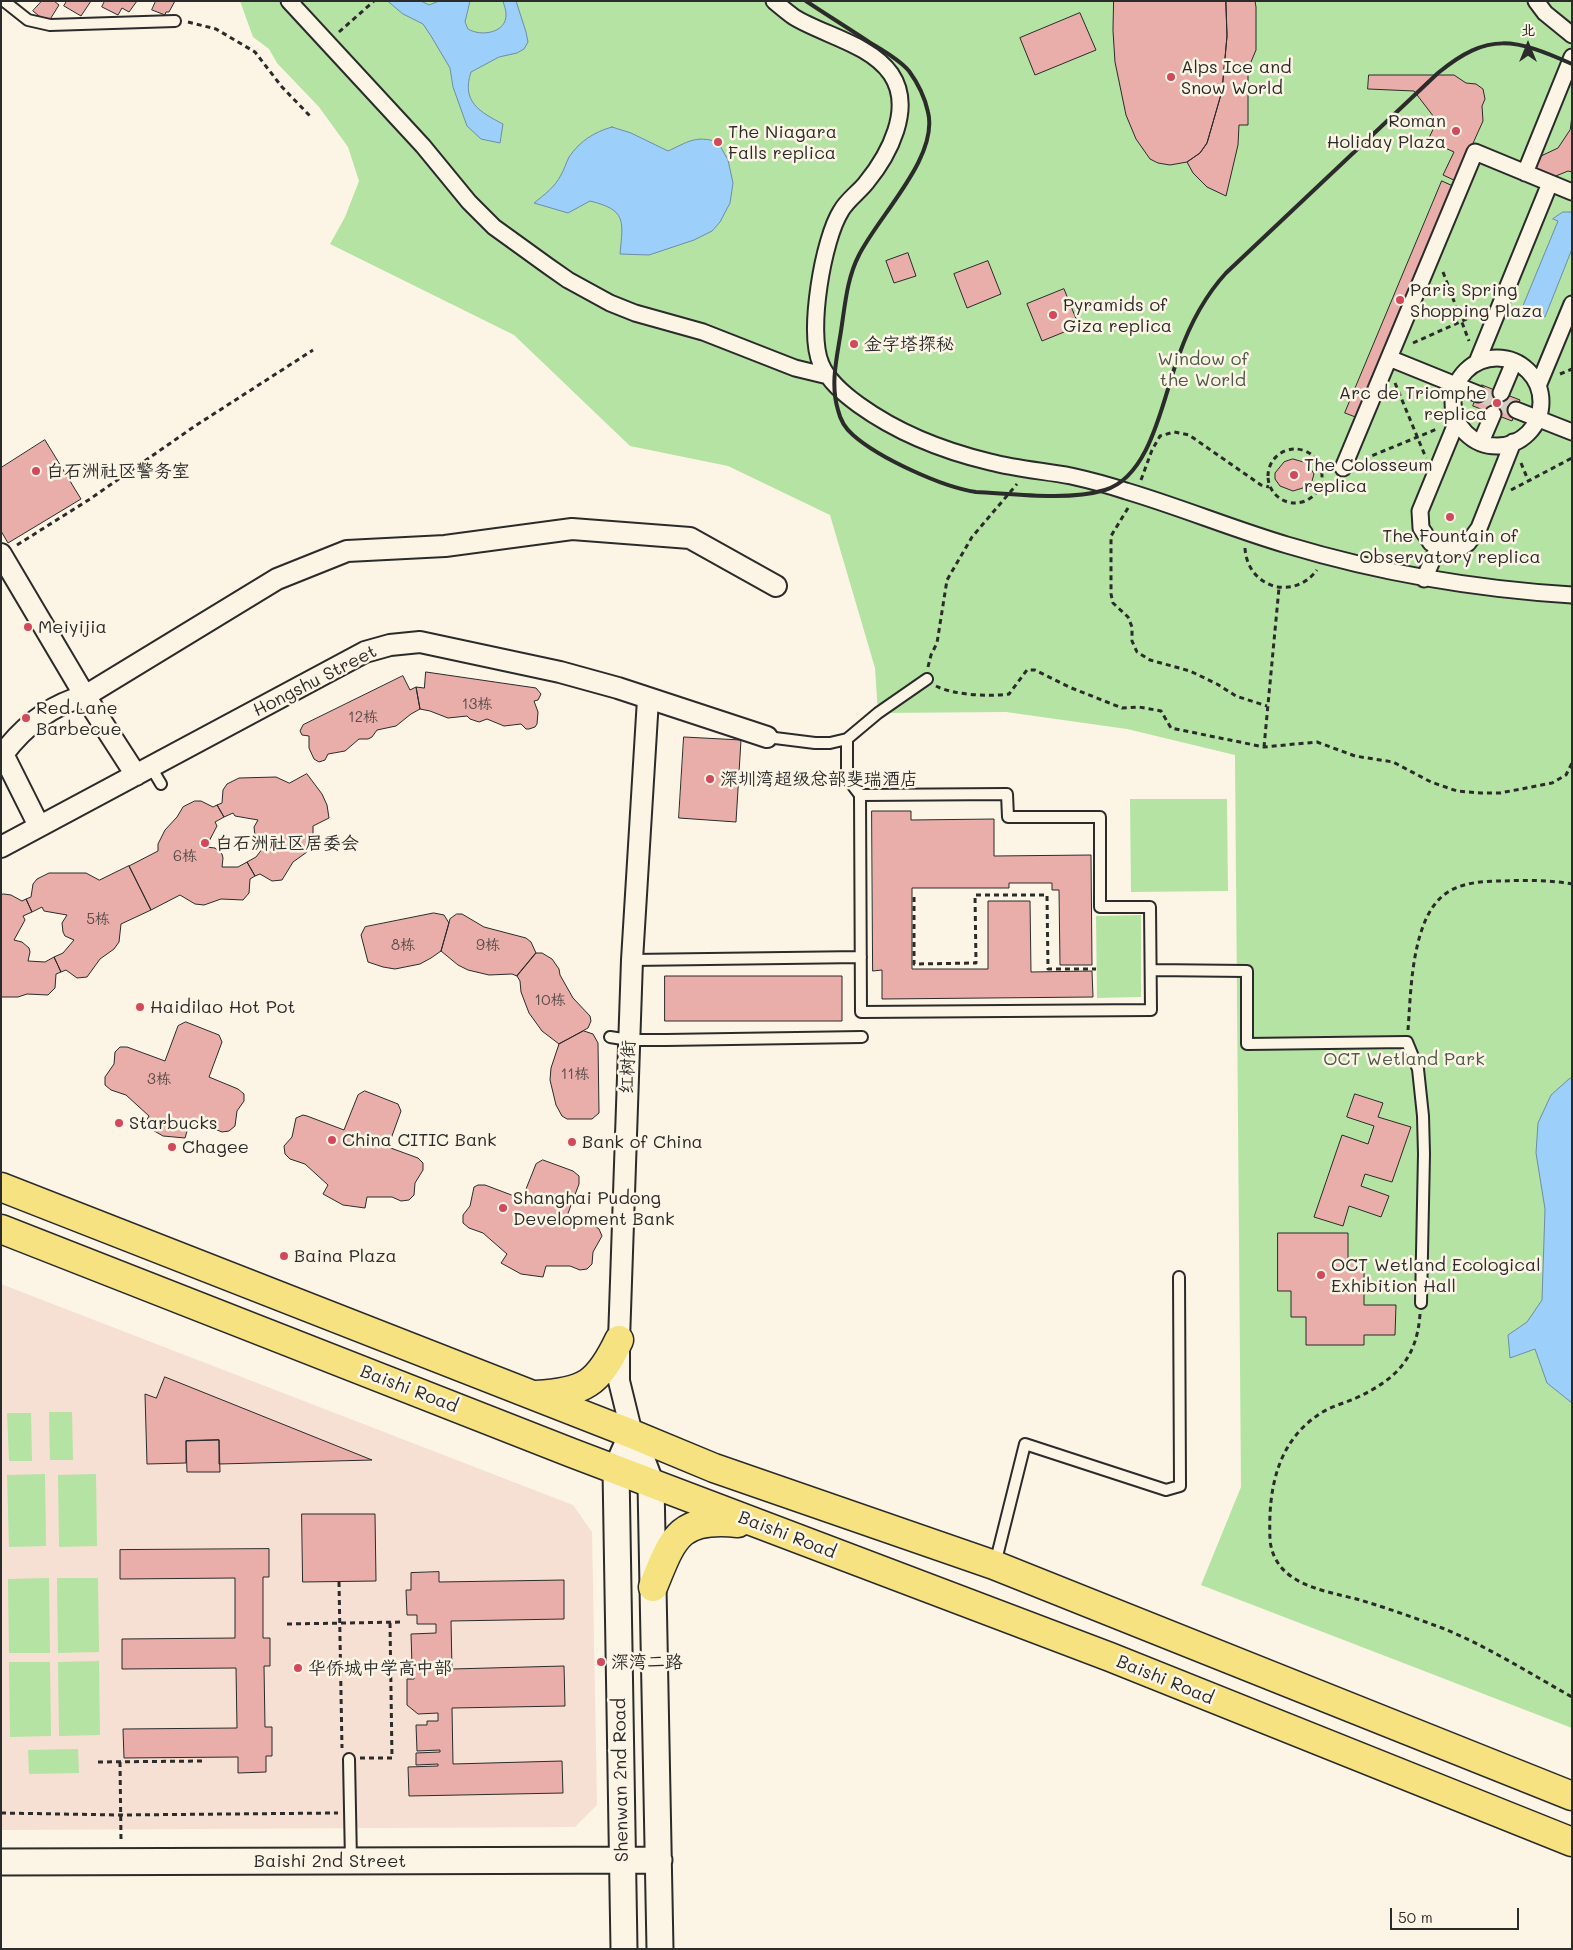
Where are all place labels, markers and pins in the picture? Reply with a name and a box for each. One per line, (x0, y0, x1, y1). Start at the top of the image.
place label: Alps Ice and Snow World (1181, 56, 1292, 98)
marker: Alps Ice and Snow World (1165, 71, 1177, 83)
place label: Roman Holiday Plaza (1327, 110, 1446, 152)
place label: The Niagara Falls replica (728, 121, 837, 163)
marker: Roman Holiday Plaza (1450, 125, 1462, 137)
marker: The Niagara Falls replica (712, 136, 724, 148)
place label: Paris Spring Shopping Plaza (1410, 279, 1543, 322)
place label: Pyramids of Giza replica (1063, 294, 1172, 336)
marker: Paris Spring Shopping Plaza (1394, 294, 1406, 306)
marker: Pyramids of Giza replica (1047, 309, 1059, 321)
place label: 金字塔探秘 (864, 333, 954, 355)
marker: 金字塔探秘 (848, 338, 860, 350)
place label: Arc de Triomphe replica (1339, 382, 1487, 424)
marker: Arc de Triomphe replica (1491, 397, 1503, 409)
place label: The Colosseum replica (1304, 454, 1433, 496)
place label: 白石洲社区警务室 (46, 460, 190, 482)
marker: 白石洲社区警务室 (30, 465, 42, 477)
marker: The Colosseum replica (1288, 469, 1300, 481)
marker: The Fountain of Observatory replica (1444, 511, 1456, 523)
place label: The Fountain of Observatory replica (1359, 525, 1541, 568)
place label: Meiyijia (38, 616, 107, 638)
marker: Meiyijia (22, 621, 34, 633)
place label: Red Lane Barbecue (36, 697, 122, 740)
marker: Red Lane Barbecue (20, 712, 32, 724)
place label: 深圳湾超级总部斐瑞酒店 (720, 768, 918, 790)
marker: 深圳湾超级总部斐瑞酒店 (704, 773, 716, 785)
place label: 白石洲社区居委会 (215, 832, 359, 854)
marker: 白石洲社区居委会 (199, 837, 211, 849)
place label: Haidilao Hot Pot (150, 996, 295, 1018)
marker: Haidilao Hot Pot (134, 1001, 146, 1013)
place label: Starbucks (129, 1112, 218, 1134)
marker: Starbucks (113, 1117, 125, 1129)
place label: China CITIC Bank (342, 1129, 497, 1151)
place label: Bank of China (582, 1131, 703, 1153)
marker: China CITIC Bank (326, 1134, 338, 1146)
place label: Chagee (182, 1136, 249, 1158)
marker: Bank of China (566, 1136, 578, 1148)
marker: Chagee (166, 1141, 178, 1153)
place label: Shanghai Pudong Development Bank (513, 1187, 675, 1230)
marker: Shanghai Pudong Development Bank (497, 1202, 509, 1214)
place label: Baina Plaza (294, 1245, 397, 1267)
marker: Baina Plaza (278, 1250, 290, 1262)
place label: OCT Wetland Ecological Exhibition Hall (1331, 1254, 1541, 1296)
marker: OCT Wetland Ecological Exhibition Hall (1315, 1269, 1327, 1281)
place label: 深湾二路 (611, 1651, 683, 1673)
marker: 深湾二路 (595, 1656, 607, 1668)
place label: 华侨城中学高中部 (308, 1657, 452, 1679)
marker: 华侨城中学高中部 (292, 1662, 304, 1674)

